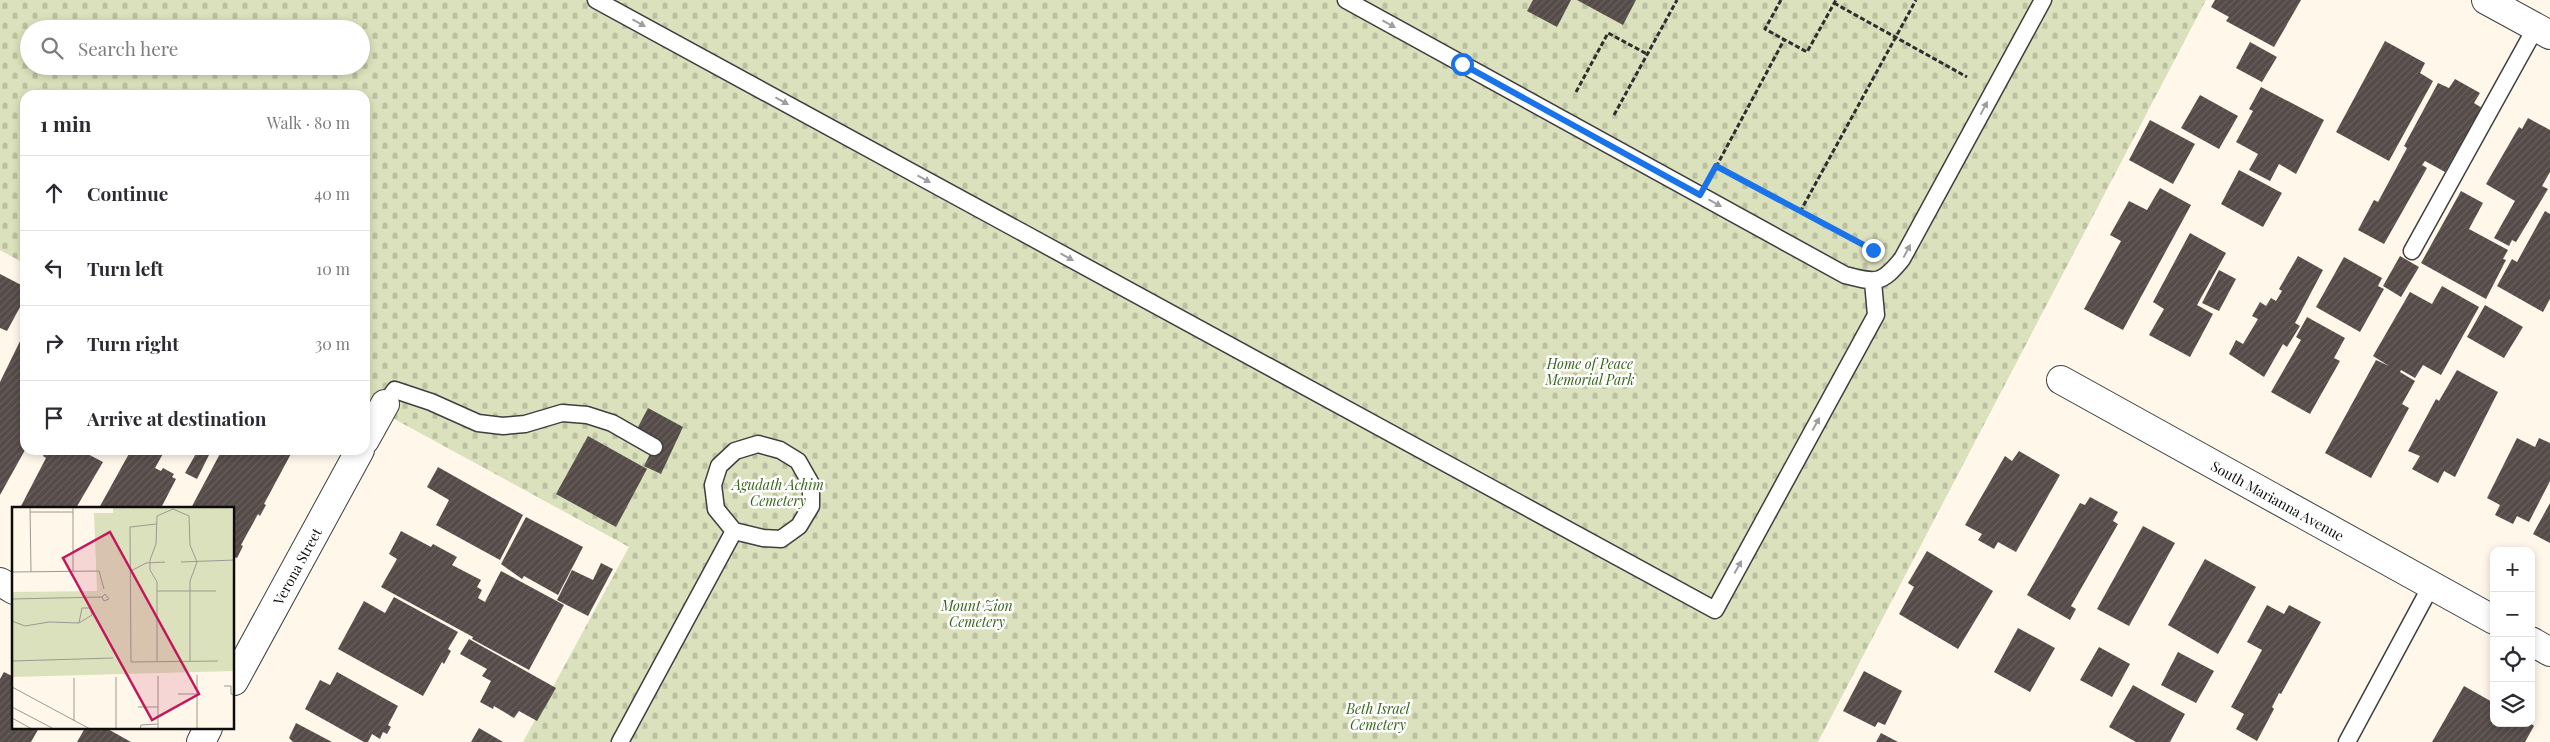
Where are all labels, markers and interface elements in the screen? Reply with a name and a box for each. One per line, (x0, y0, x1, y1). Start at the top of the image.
one-way arrow (632, 19, 646, 28)
one-way arrow (1382, 19, 1396, 28)
search box (20, 20, 370, 75)
icon: search (38, 34, 66, 62)
text: Search here (78, 35, 178, 61)
route start (1451, 53, 1474, 76)
one-way arrow (774, 97, 789, 105)
one-way arrow (1980, 100, 1988, 115)
text: 1 min (40, 109, 91, 137)
text: Walk · 80 m (267, 112, 350, 133)
one-way arrow (917, 175, 932, 183)
icon: ahead (40, 179, 68, 207)
text: Continue (87, 180, 168, 206)
text: 40 m (314, 183, 350, 204)
one-way arrow (1708, 199, 1723, 207)
route end (1862, 239, 1885, 262)
one-way arrow (1903, 243, 1911, 258)
one-way arrow (1060, 252, 1074, 261)
icon: left (40, 254, 68, 282)
text: Turn left (87, 255, 164, 281)
text: 10 m (316, 258, 350, 279)
icon: right (40, 329, 68, 357)
text: Turn right (87, 330, 179, 356)
text: 30 m (315, 333, 350, 354)
park label: Home of Peace Memorial Park (1545, 354, 1634, 389)
icon: arrive (40, 404, 68, 432)
text: Arrive at destination (87, 405, 267, 431)
one-way arrow (1812, 418, 1821, 431)
street label: South Marianna Avenue (2208, 456, 2348, 545)
park label: Agudath Achim Cemetery (730, 475, 824, 510)
inset map (12, 507, 235, 730)
street label: Verona Street (268, 523, 326, 609)
map controls (2490, 547, 2535, 727)
button: + (2490, 547, 2535, 592)
one-way arrow (1734, 560, 1743, 574)
button: − (2490, 592, 2535, 637)
park label: Mount Zion Cemetery (940, 596, 1013, 631)
button: locate (2490, 637, 2535, 682)
button: layers (2490, 682, 2535, 727)
park label: Beth Israel Cemetery (1345, 699, 1411, 734)

